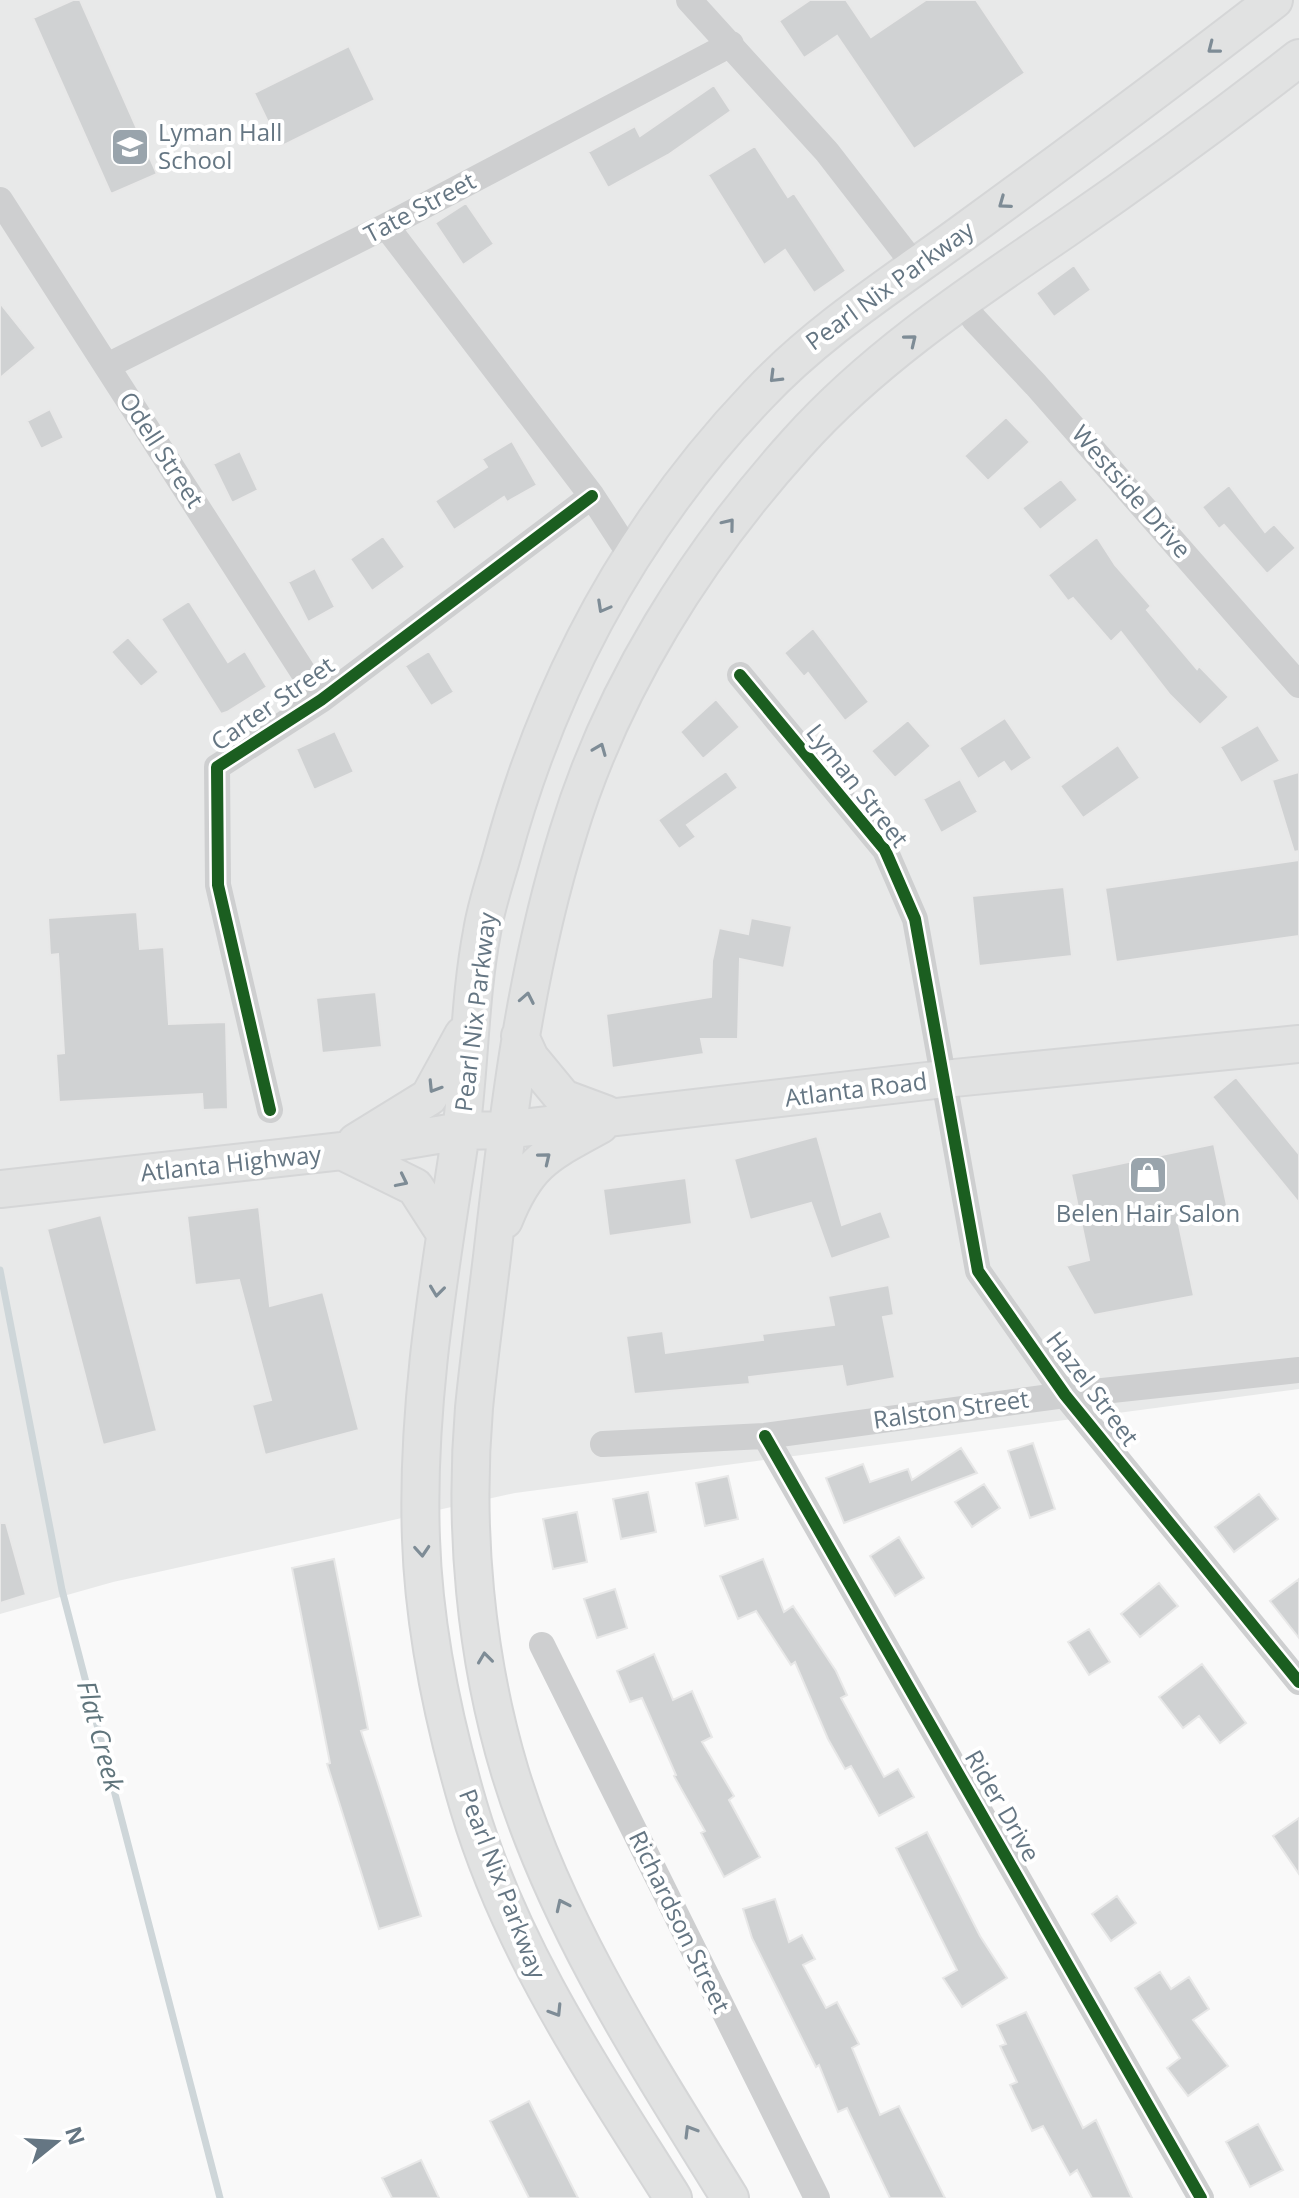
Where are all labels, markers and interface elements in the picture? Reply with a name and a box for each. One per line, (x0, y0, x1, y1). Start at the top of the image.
one-way arrow (1208, 38, 1222, 53)
place label: Lyman Hall School (158, 115, 282, 176)
school or university icon: Lyman Hall School (109, 126, 151, 168)
street label: Tate Street (358, 164, 481, 250)
one-way arrow (998, 193, 1012, 208)
street label: Pearl Nix Parkway (798, 212, 981, 357)
one-way arrow (902, 335, 917, 349)
one-way arrow (770, 368, 784, 382)
street label: Odell Street (112, 385, 212, 514)
street label: Westside Drive (1065, 417, 1199, 565)
one-way arrow (720, 518, 734, 533)
one-way arrow (598, 599, 613, 613)
street label: Carter Street (204, 648, 340, 757)
street label: Lyman Street (800, 717, 917, 854)
one-way arrow (591, 743, 607, 757)
street label: Pearl Nix Parkway (446, 909, 503, 1113)
one-way arrow (518, 991, 535, 1005)
street label: Atlanta Road (783, 1063, 929, 1114)
one-way arrow (428, 1078, 443, 1093)
street label: Atlanta Highway (139, 1137, 324, 1188)
one-way arrow (535, 1153, 550, 1168)
shop icon: Belen Hair Salon (1127, 1154, 1169, 1196)
one-way arrow (394, 1171, 409, 1187)
place label: Belen Hair Salon (1056, 1196, 1240, 1229)
one-way arrow (428, 1285, 445, 1298)
street label: Hazel Street (1039, 1324, 1147, 1452)
street label: Ralston Street (871, 1381, 1031, 1436)
one-way arrow (413, 1545, 430, 1558)
one-way arrow (476, 1651, 493, 1664)
water label: Flat Creek (69, 1676, 133, 1796)
street label: Rider Drive (958, 1743, 1049, 1867)
street label: Pearl Nix Parkway (452, 1784, 555, 1984)
street label: Richardson Street (622, 1825, 739, 2018)
one-way arrow (556, 1899, 572, 1914)
one-way arrow (547, 2002, 562, 2017)
north arrow (16, 2102, 96, 2182)
text: N (59, 2122, 93, 2149)
one-way arrow (684, 2125, 700, 2140)

